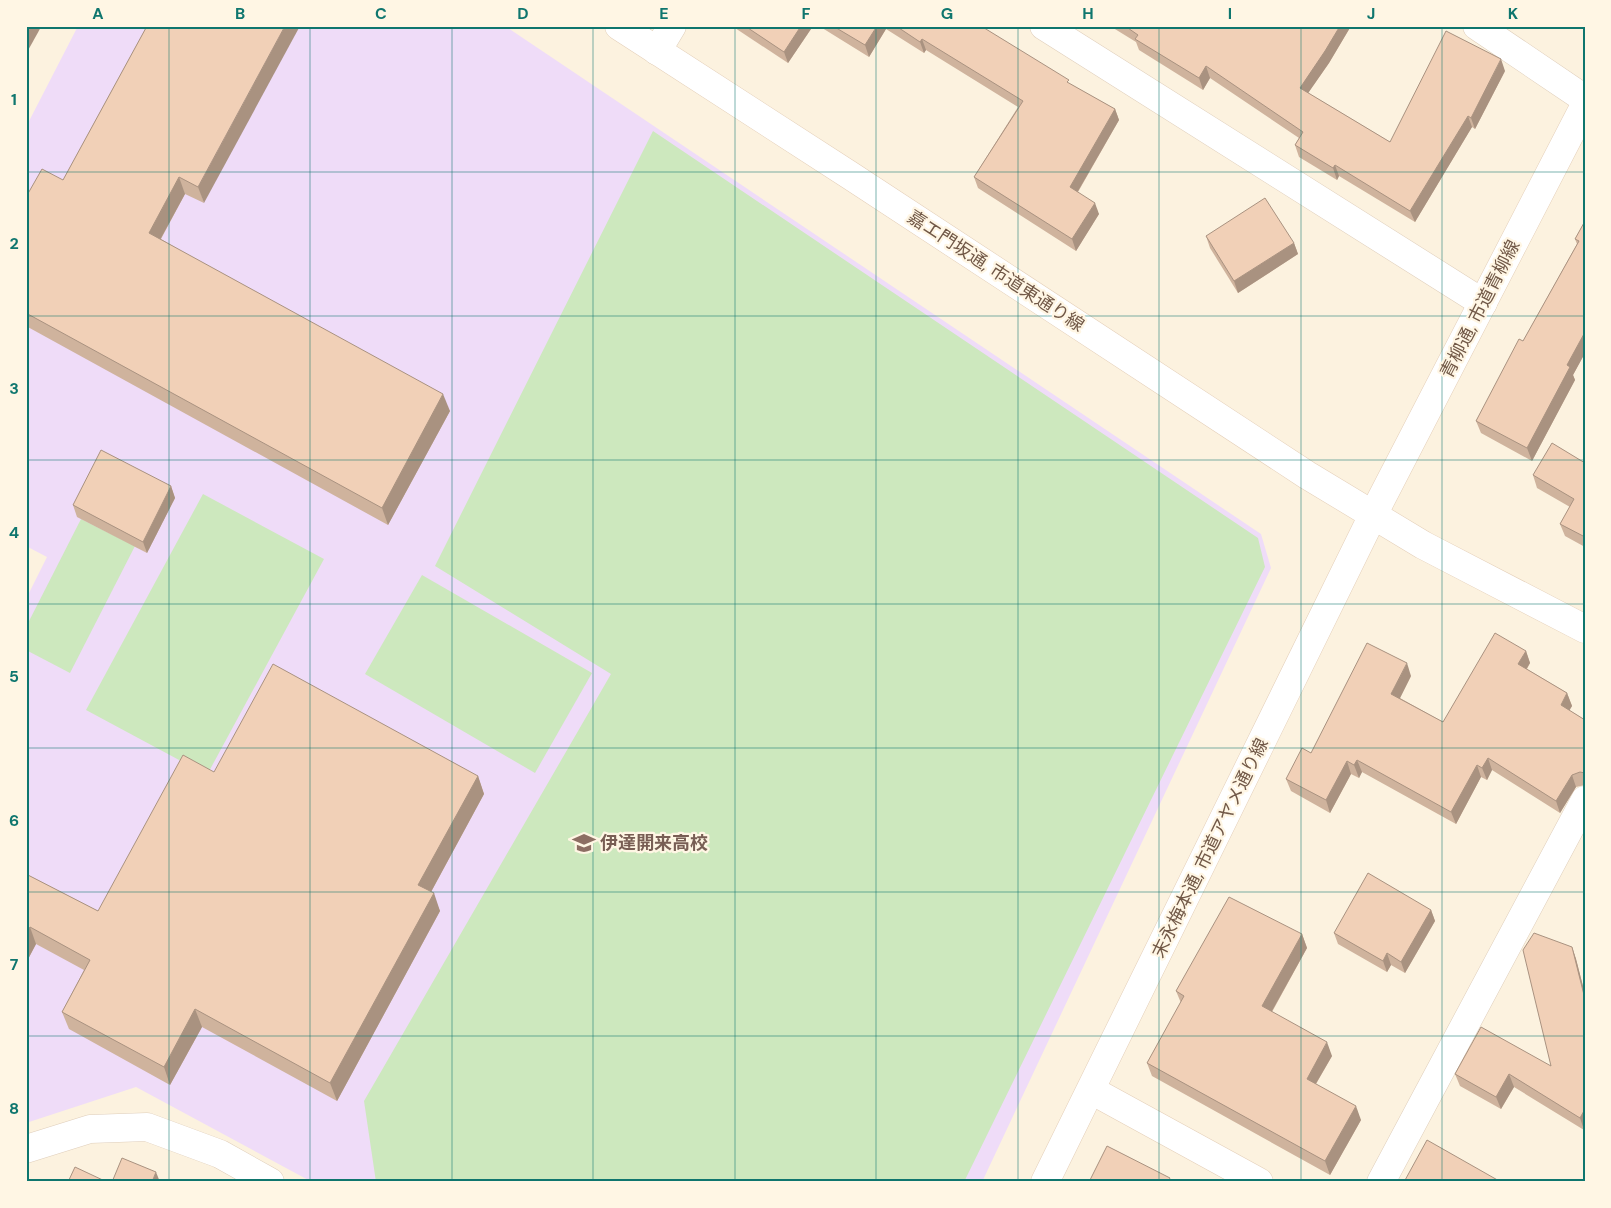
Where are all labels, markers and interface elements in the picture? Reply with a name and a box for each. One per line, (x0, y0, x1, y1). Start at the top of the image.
text: A (92, 3, 104, 24)
text: B (235, 3, 245, 24)
text: C (375, 3, 387, 24)
text: D (517, 3, 529, 24)
text: E (659, 3, 669, 24)
text: F (802, 3, 811, 24)
text: G (941, 3, 953, 24)
text: H (1082, 3, 1094, 24)
text: I (1228, 3, 1232, 24)
text: J (1367, 3, 1375, 24)
text: K (1508, 3, 1519, 24)
text: 1 (11, 89, 17, 110)
street label: 嘉エ門坂通, 市道東通り線 (903, 205, 1089, 337)
text: 2 (9, 233, 19, 254)
street label: 青柳通, 市道青柳線 (1435, 236, 1525, 382)
text: 3 (9, 378, 19, 399)
text: 4 (9, 522, 19, 543)
text: 5 (9, 666, 19, 687)
street label: 末永梅本通, 市道アヤメ通り線 (1146, 734, 1274, 962)
text: 6 (9, 810, 19, 831)
school or university icon: 伊達開来高校 (571, 830, 597, 856)
place label: 伊達開来高校 (600, 831, 708, 855)
text: 7 (10, 954, 19, 975)
text: 8 (9, 1098, 19, 1119)

